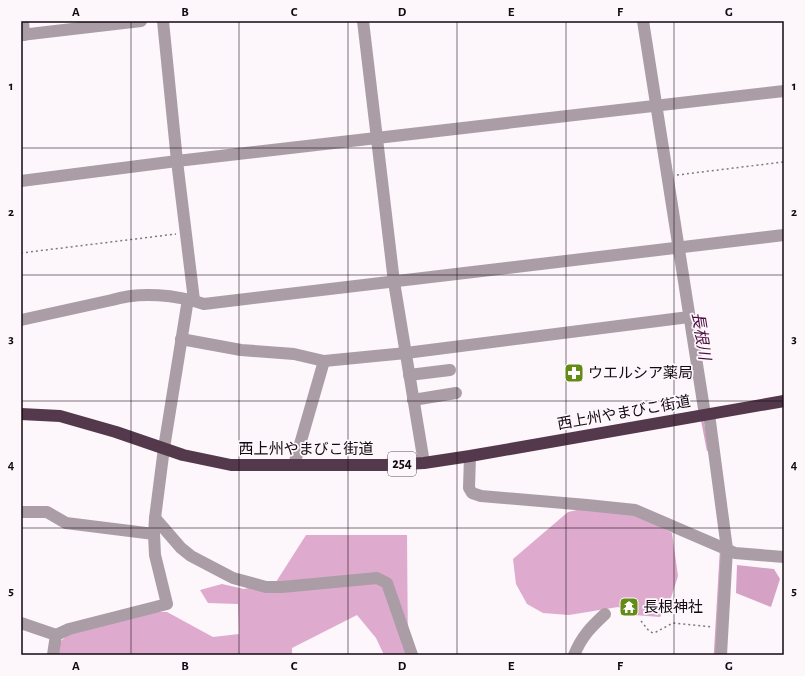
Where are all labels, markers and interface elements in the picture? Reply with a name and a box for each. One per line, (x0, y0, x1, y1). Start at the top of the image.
text: A (72, 6, 80, 19)
text: B (181, 6, 189, 19)
text: C (291, 6, 298, 19)
text: D (398, 6, 407, 19)
text: E (508, 6, 515, 19)
text: F (617, 6, 624, 19)
text: G (725, 6, 733, 19)
text: 1 (9, 80, 13, 93)
text: 1 (792, 80, 796, 93)
text: 2 (8, 206, 14, 219)
text: 2 (791, 206, 797, 219)
water label: 長根川 (689, 311, 714, 363)
text: 3 (8, 333, 14, 346)
text: 3 (791, 333, 797, 346)
pharmacy icon: ウエルシア薬局 (563, 362, 585, 384)
place label: ウエルシア薬局 (588, 365, 693, 381)
street label: 西上州やまびこ街道 (556, 392, 692, 432)
street label: 西上州やまびこ街道 (238, 440, 374, 457)
road number: 254 (388, 452, 416, 476)
text: 4 (8, 459, 15, 472)
text: 4 (791, 459, 798, 472)
text: 5 (8, 585, 14, 598)
text: 5 (791, 585, 797, 598)
temple icon: 長根神社 (618, 596, 640, 618)
place label: 長根神社 (643, 599, 703, 615)
text: A (72, 660, 80, 673)
text: B (181, 660, 189, 673)
text: C (291, 660, 298, 673)
text: D (398, 660, 407, 673)
text: E (508, 660, 515, 673)
text: F (617, 660, 624, 673)
text: G (725, 660, 733, 673)

